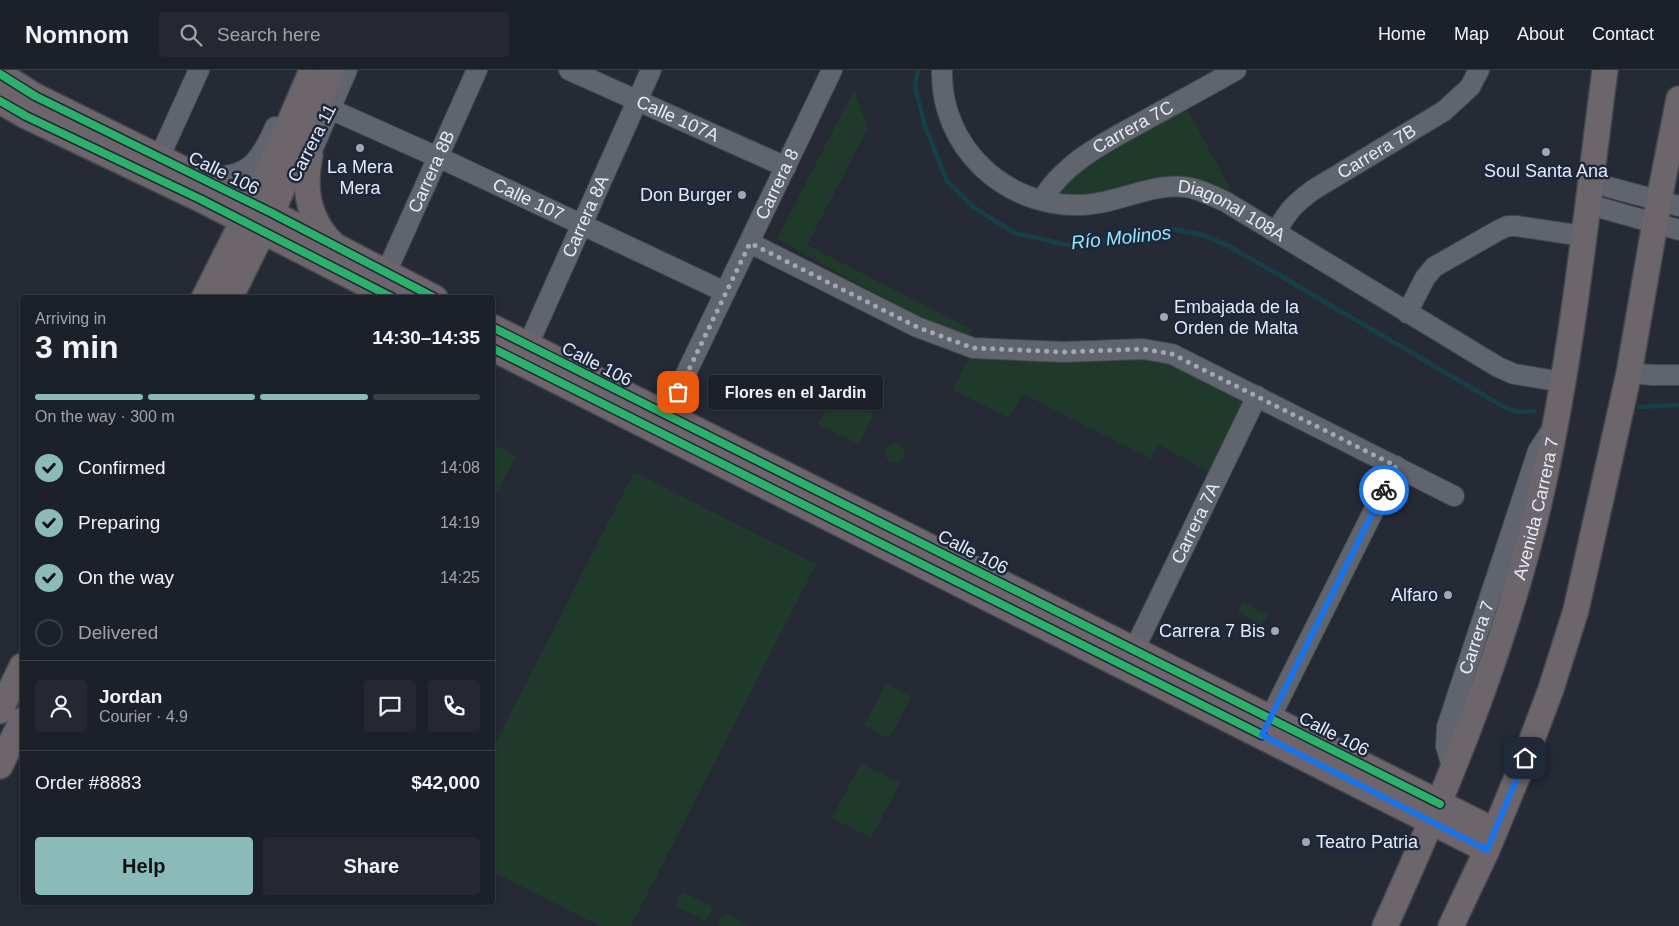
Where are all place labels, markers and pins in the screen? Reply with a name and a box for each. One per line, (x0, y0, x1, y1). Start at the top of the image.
marker: La Mera Mera (354, 142, 366, 154)
marker: Soul Santa Ana (1540, 146, 1552, 158)
place label: La Mera Mera (327, 157, 394, 198)
place label: Soul Santa Ana (1484, 161, 1609, 181)
place label: Don Burger (640, 185, 732, 205)
marker: Don Burger (736, 189, 748, 201)
place label: Embajada de la Orden de Malta (1174, 297, 1300, 338)
marker: Embajada de la Orden de Malta (1158, 311, 1170, 323)
pin (657, 371, 699, 413)
callout: Flores en el Jardin (708, 374, 883, 410)
place label: Alfaro (1391, 585, 1438, 605)
marker: Alfaro (1442, 589, 1454, 601)
place label: Carrera 7 Bis (1159, 621, 1265, 641)
marker: Carrera 7 Bis (1269, 625, 1281, 637)
pin (1504, 737, 1546, 779)
place label: Teatro Patria (1316, 832, 1419, 852)
marker: Teatro Patria (1300, 836, 1312, 848)

